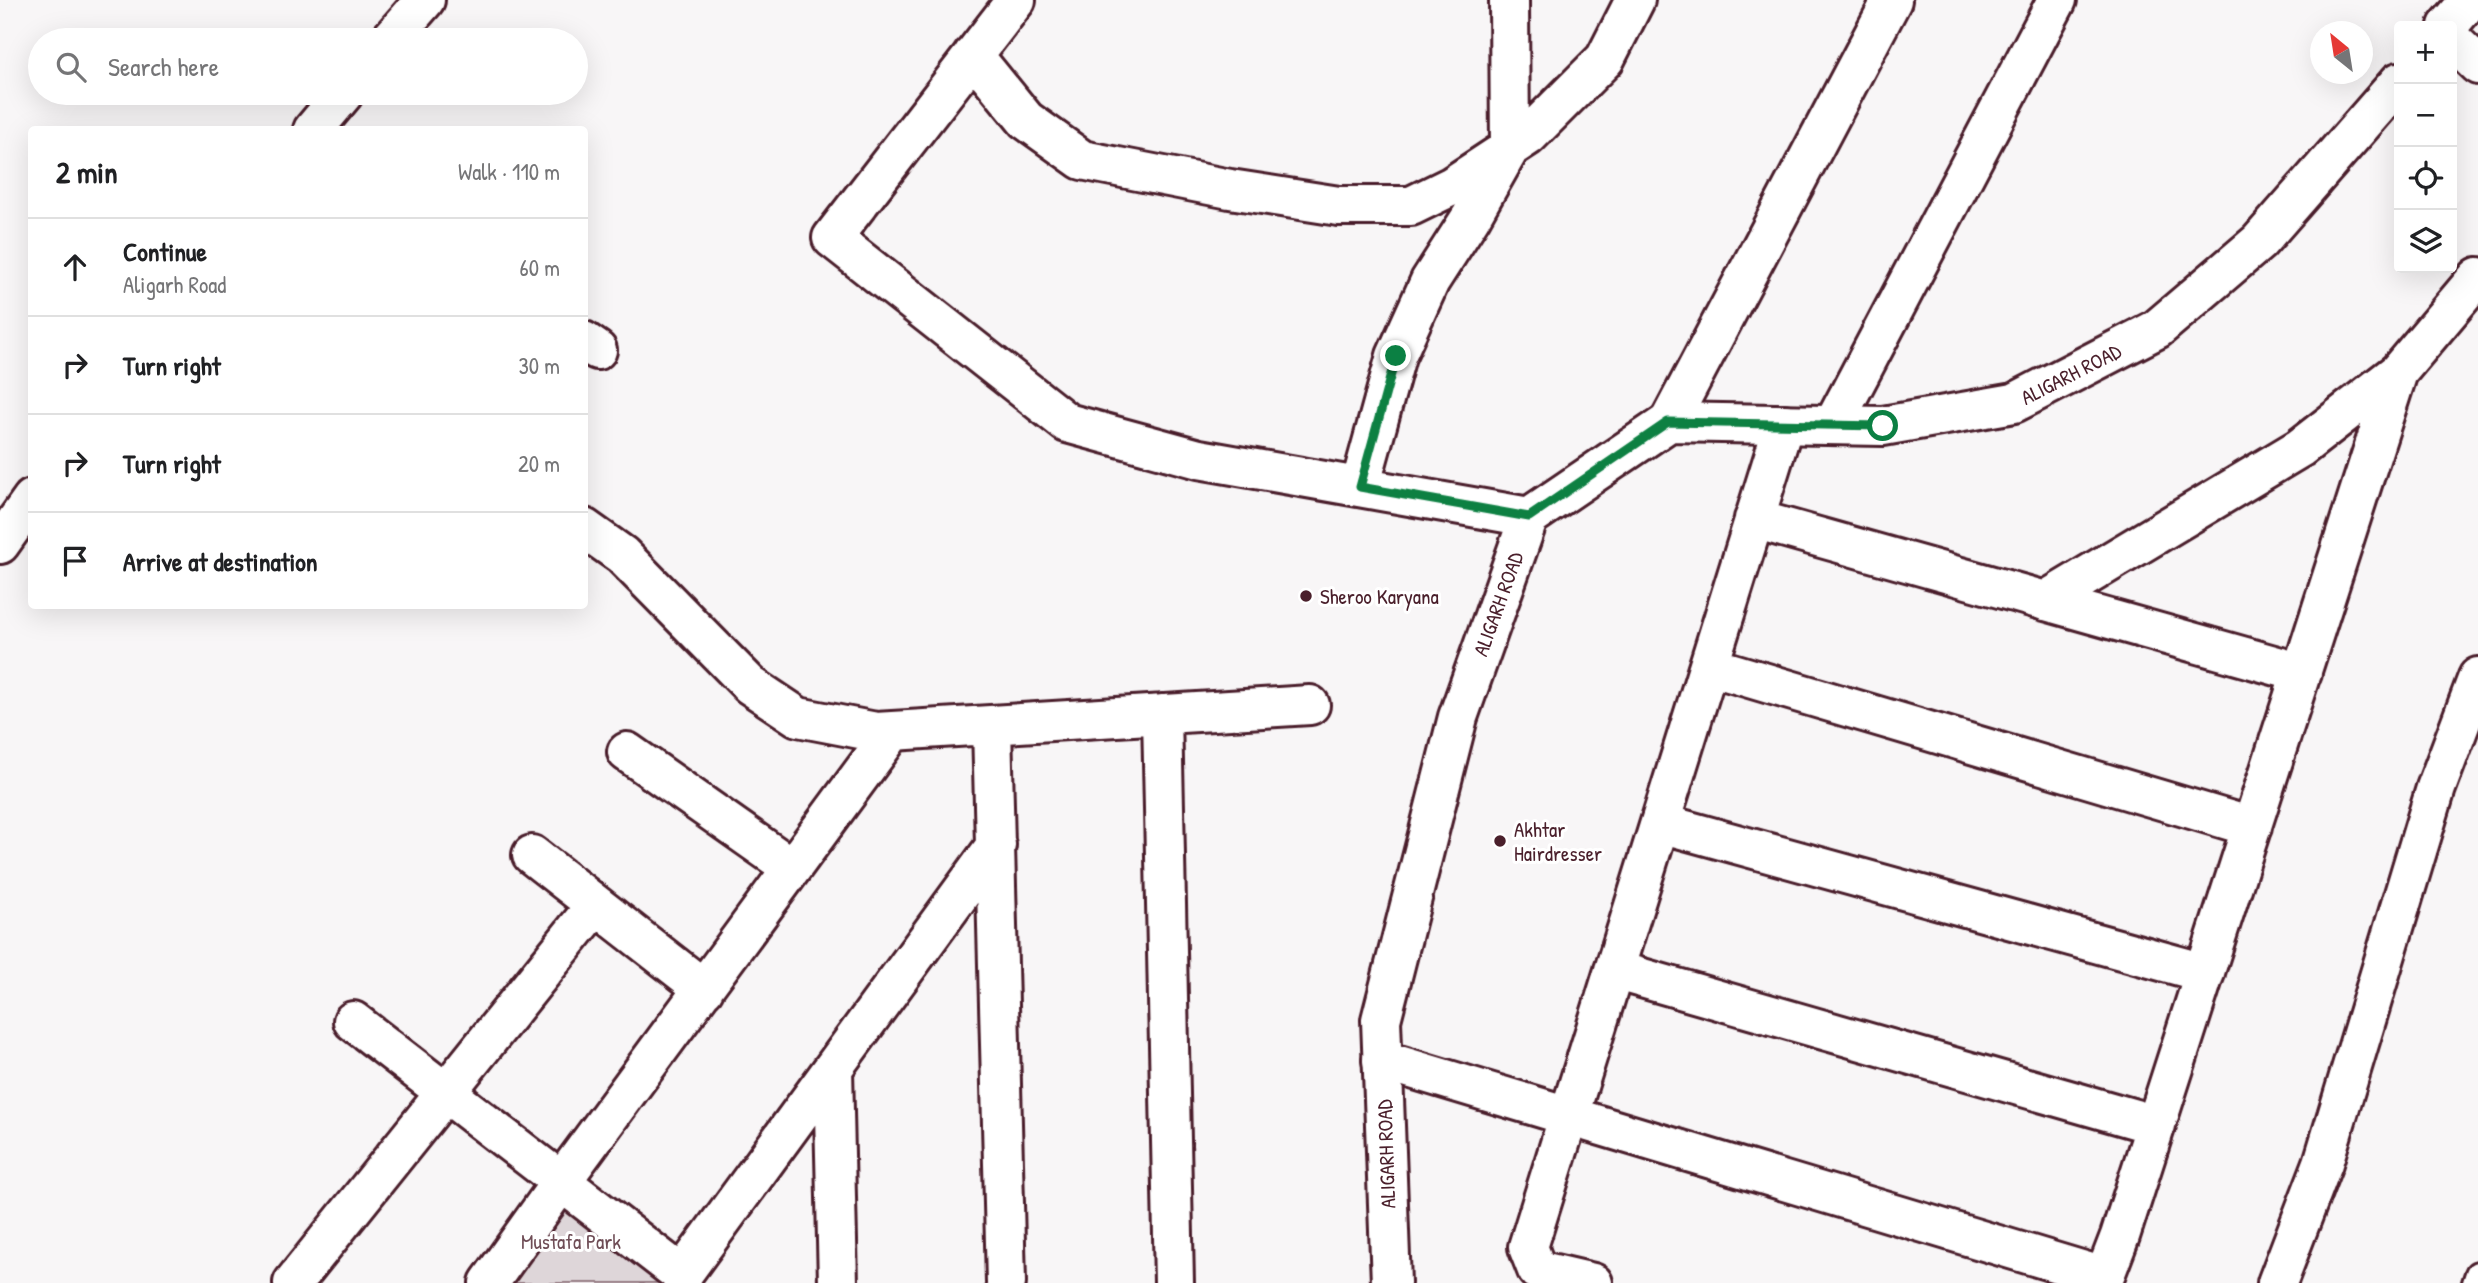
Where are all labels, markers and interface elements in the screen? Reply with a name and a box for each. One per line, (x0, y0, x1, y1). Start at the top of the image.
north arrow (2310, 21, 2373, 84)
map controls (2394, 21, 2457, 273)
button: + (2394, 21, 2457, 84)
search box (28, 28, 588, 105)
icon: search (52, 48, 90, 86)
text: Search here (108, 49, 219, 84)
button: − (2394, 84, 2457, 147)
button: locate (2394, 147, 2457, 210)
text: 2 min (56, 152, 118, 192)
text: Walk · 110 m (458, 156, 560, 187)
button: layers (2394, 210, 2457, 273)
text: Continue (123, 234, 207, 269)
icon: ahead (56, 248, 94, 286)
text: 60 m (520, 252, 560, 283)
text: Aligarh Road (123, 269, 226, 300)
street label: ALIGARH ROAD (2016, 336, 2126, 412)
route end (1380, 340, 1411, 371)
icon: right (56, 346, 94, 384)
text: Turn right (123, 348, 221, 383)
text: 30 m (518, 350, 560, 381)
route start (1867, 410, 1898, 441)
icon: right (56, 444, 94, 482)
text: Turn right (123, 446, 221, 481)
text: 20 m (518, 448, 560, 479)
icon: arrive (56, 542, 94, 580)
text: Arrive at destination (123, 544, 318, 579)
street label: ALIGARH ROAD (1466, 548, 1530, 660)
place label: Sheroo Karyana (1320, 582, 1439, 611)
marker: Sheroo Karyana (1298, 588, 1314, 604)
place label: Akhtar Hairdresser (1514, 815, 1602, 868)
marker: Akhtar Hairdresser (1492, 833, 1508, 849)
street label: ALIGARH ROAD (1370, 1099, 1402, 1209)
park label: Mustafa Park (521, 1227, 621, 1256)

